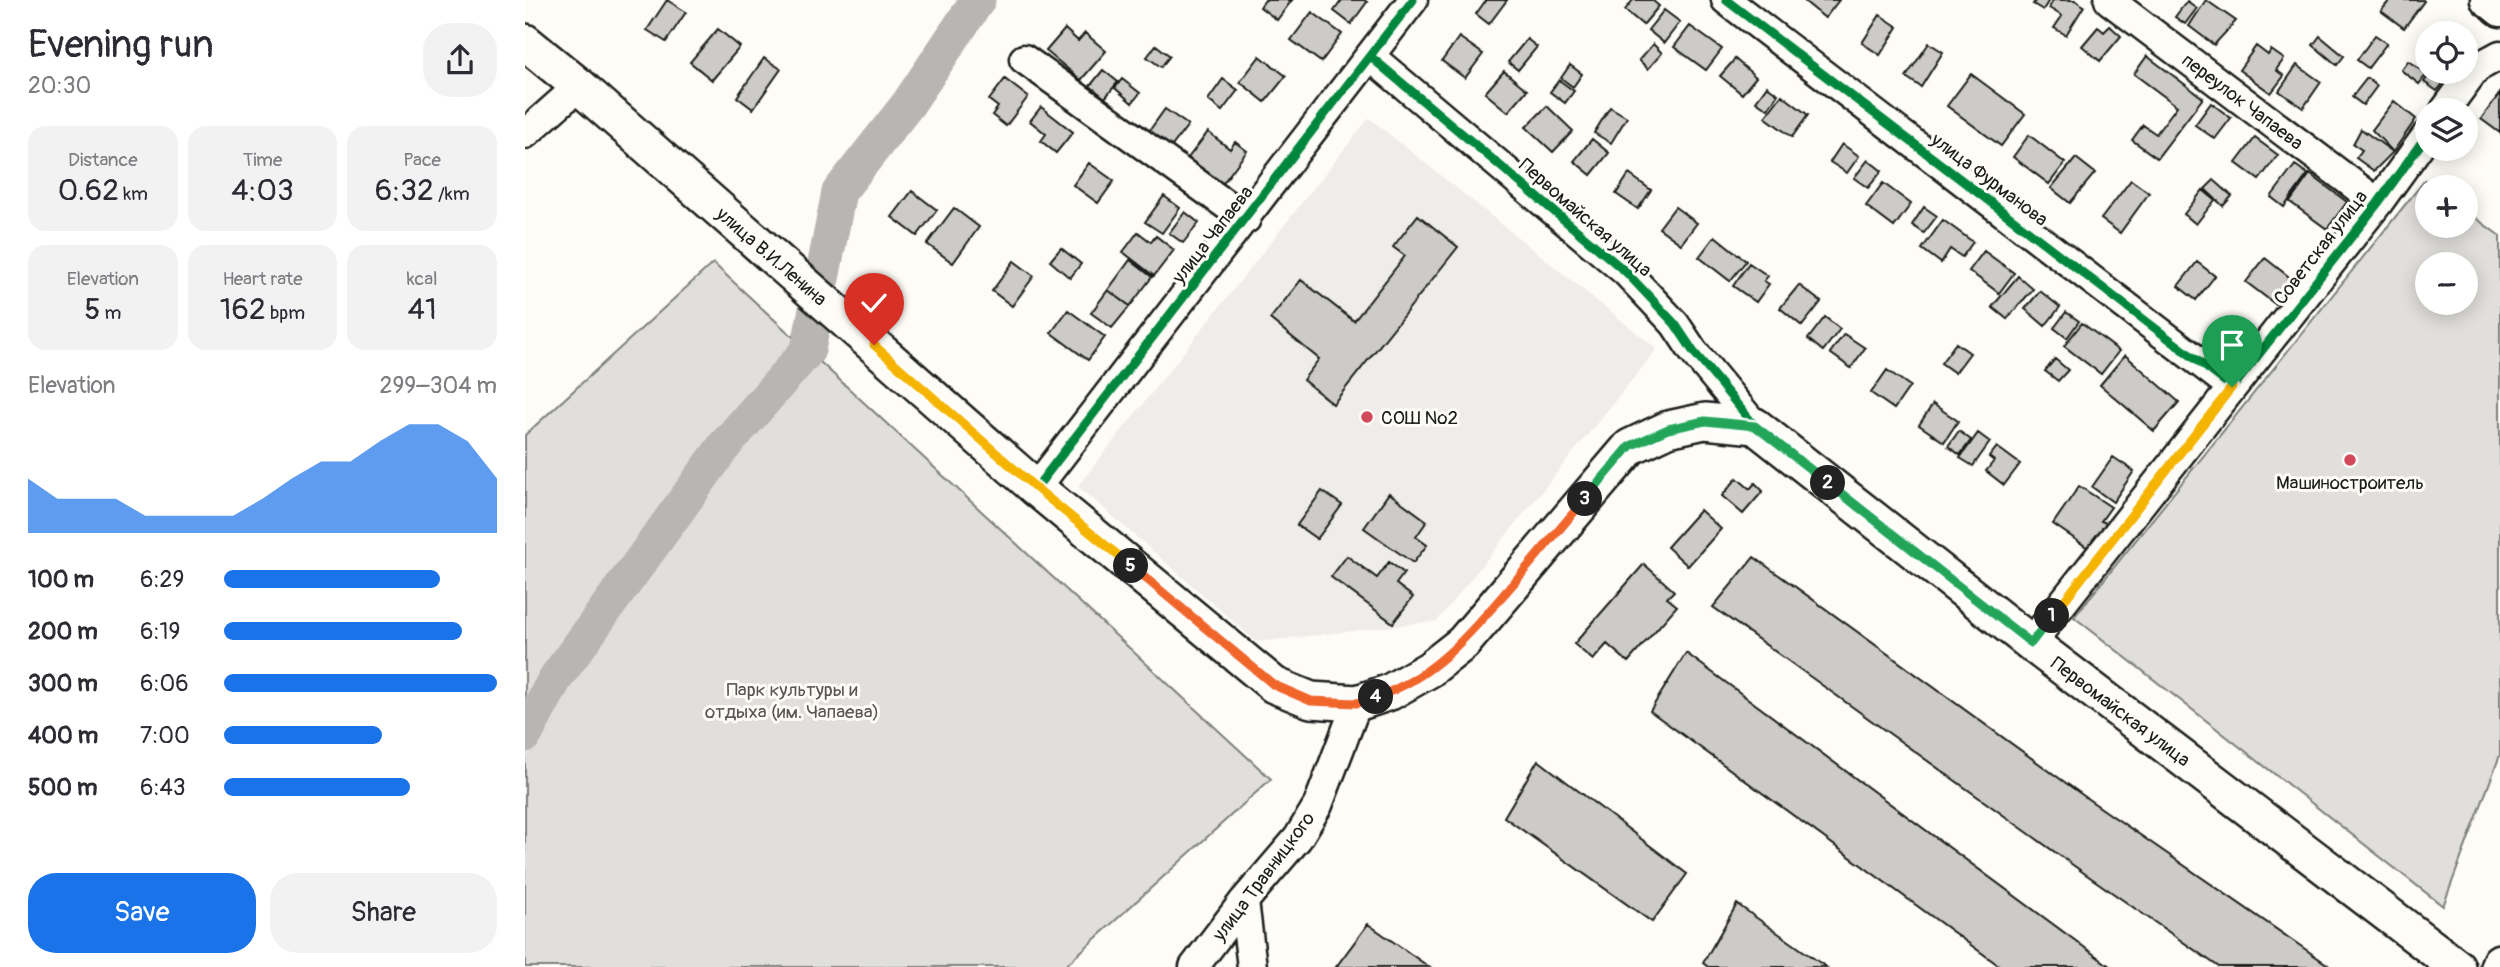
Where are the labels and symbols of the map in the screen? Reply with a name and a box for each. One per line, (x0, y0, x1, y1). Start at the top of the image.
street label: переулок Чапаева (2177, 48, 2308, 155)
street label: улица Фурманова (1925, 127, 2053, 232)
street label: Первомайская улица (1514, 153, 1657, 282)
street label: улица Чапаева (1166, 181, 1259, 289)
street label: Советская улица (2269, 185, 2373, 310)
street label: улица В.И.Ленина (710, 201, 832, 311)
pin (844, 273, 904, 345)
pin (2202, 315, 2262, 387)
place label: СОШ №2 (1381, 406, 1458, 430)
marker: СОШ №2 (1359, 409, 1375, 425)
marker: Машиностроитель (2342, 452, 2358, 468)
pin: 2 (1811, 466, 1845, 500)
place label: Машиностроитель (2276, 471, 2424, 495)
pin: 3 (1567, 482, 1603, 516)
pin: 5 (1113, 548, 1149, 584)
pin: 1 (2035, 598, 2069, 634)
street label: Первомайская улица (2046, 652, 2195, 772)
park label: Парк культуры и отдыха (им. Чапаева) (705, 678, 879, 724)
pin: 4 (1359, 680, 1393, 714)
street label: улица Травницкого (1207, 807, 1320, 947)

